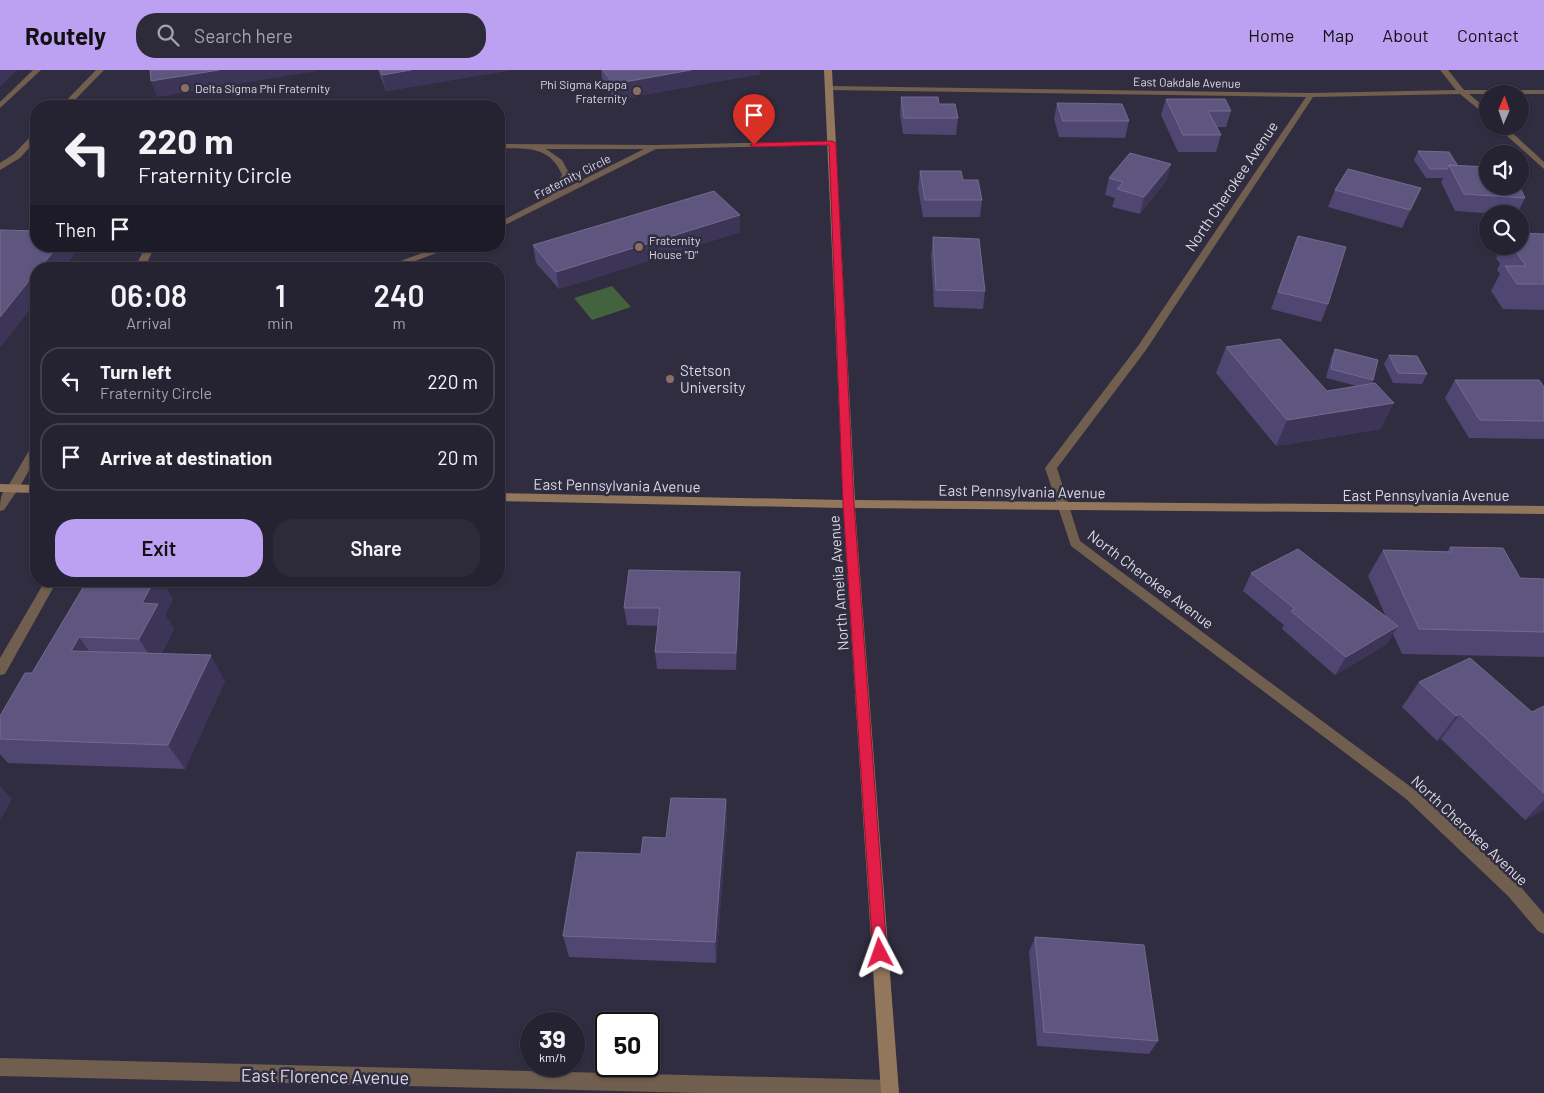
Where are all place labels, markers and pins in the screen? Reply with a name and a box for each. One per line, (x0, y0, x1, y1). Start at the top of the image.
place label: Phi Sigma Kappa Fraternity (540, 77, 627, 105)
place label: Delta Sigma Phi Fraternity (195, 81, 330, 95)
marker: Delta Sigma Phi Fraternity (179, 82, 191, 94)
marker: Phi Sigma Kappa Fraternity (631, 85, 643, 97)
pin (733, 94, 775, 145)
place label: Fraternity House "D" (649, 233, 701, 261)
marker: Fraternity House "D" (633, 241, 645, 253)
place label: Stetson University (680, 361, 745, 396)
marker: Stetson University (664, 373, 676, 385)

